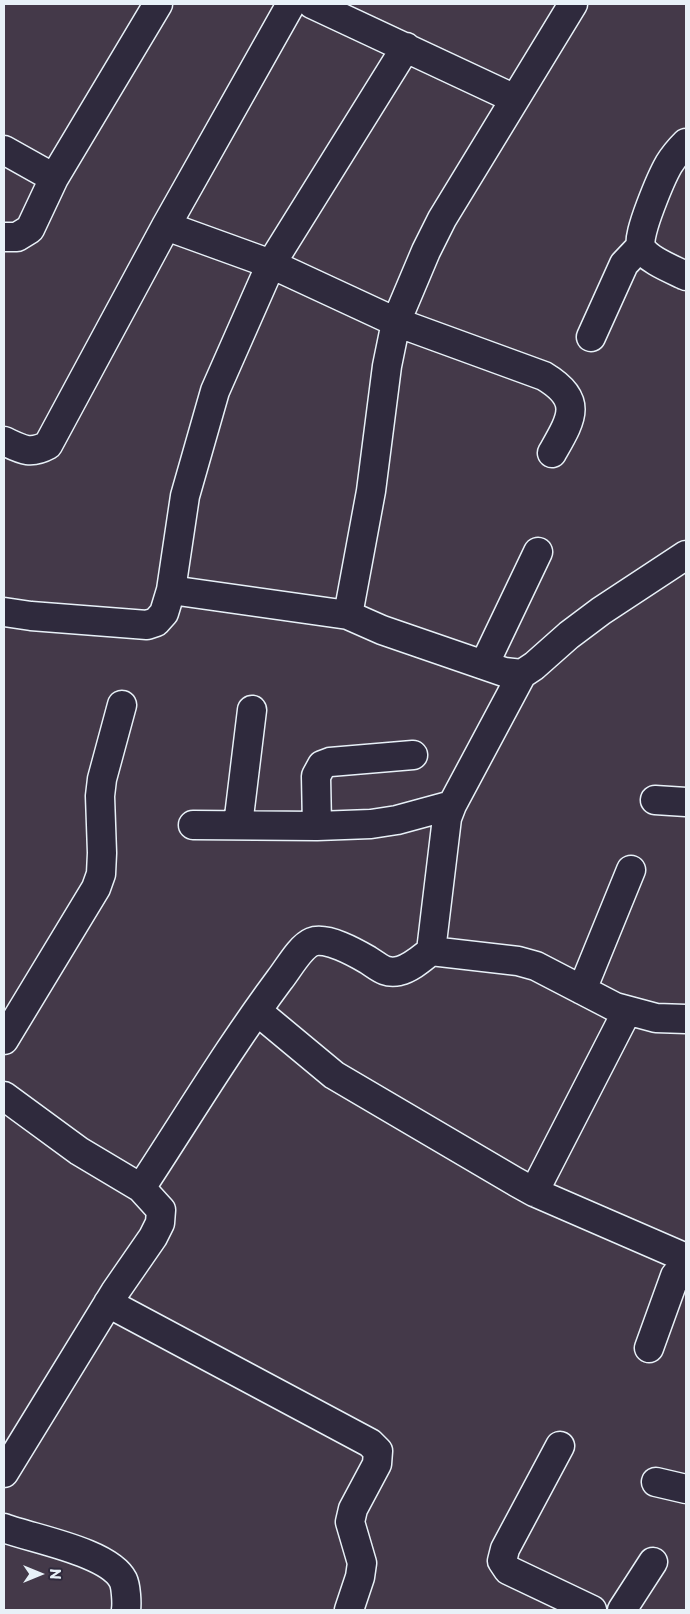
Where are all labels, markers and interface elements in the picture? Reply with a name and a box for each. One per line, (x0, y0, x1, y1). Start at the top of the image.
north arrow (15, 1549, 65, 1599)
text: N (45, 1568, 66, 1580)

